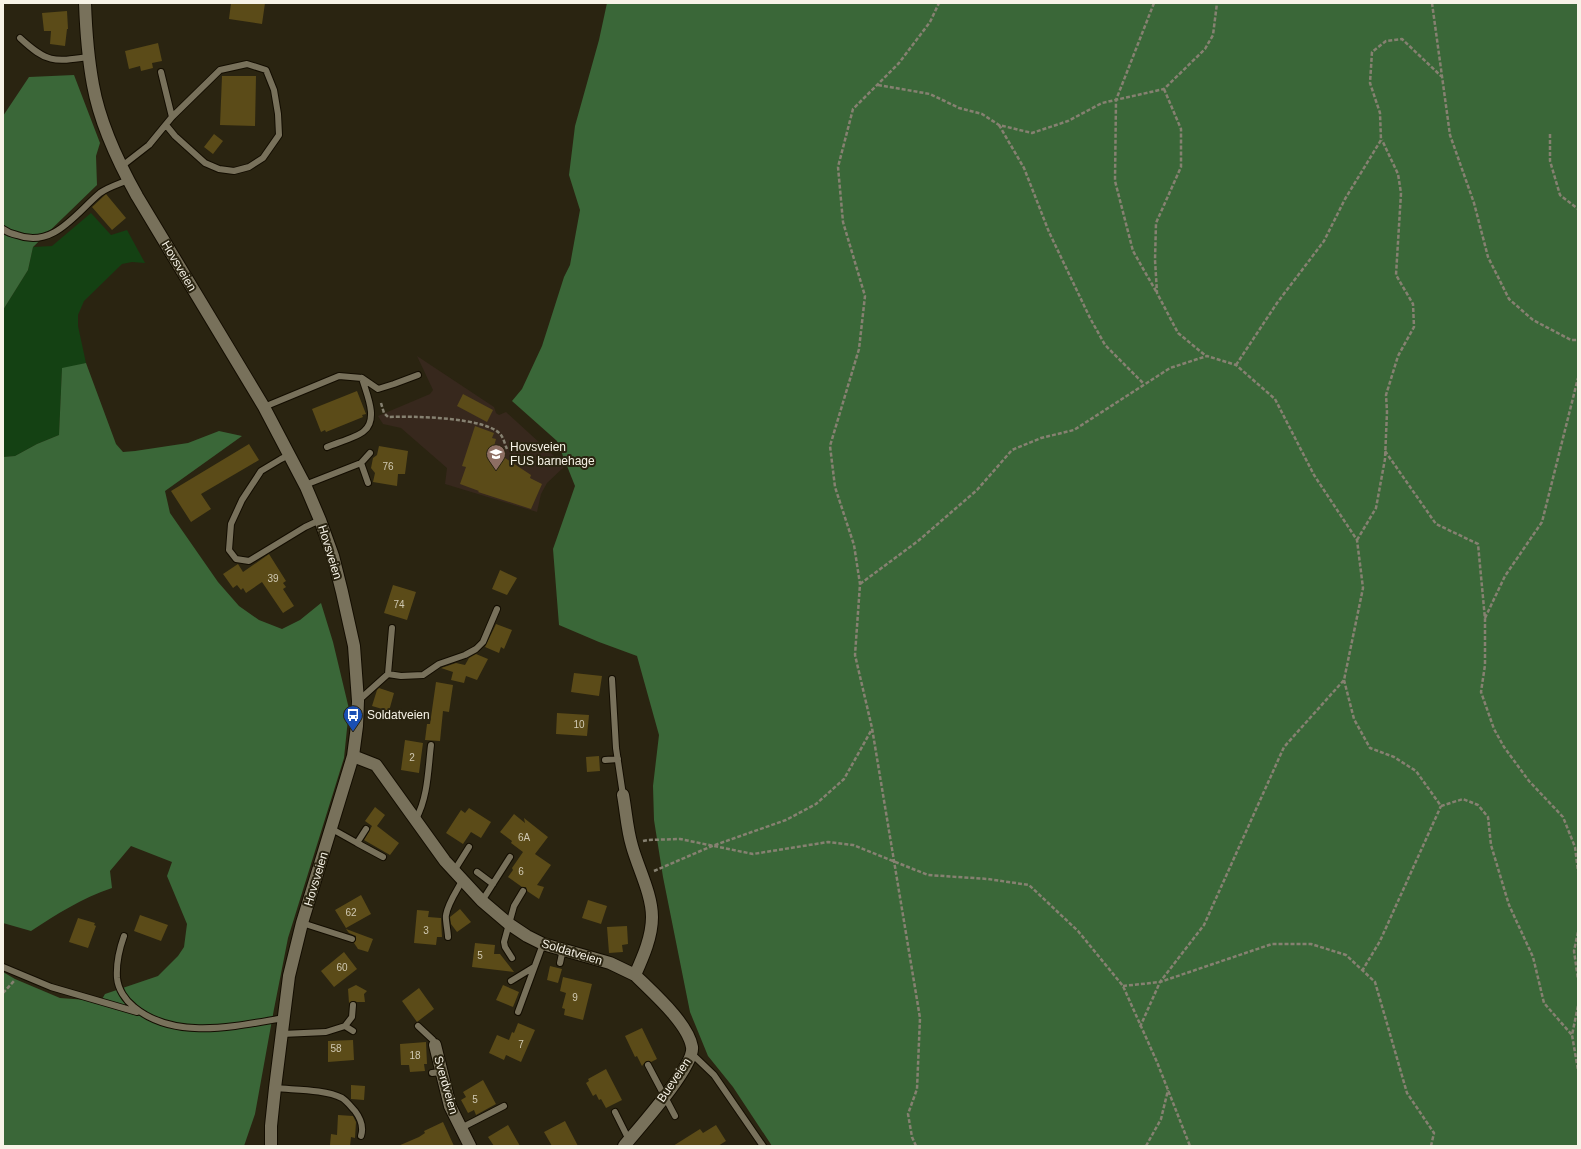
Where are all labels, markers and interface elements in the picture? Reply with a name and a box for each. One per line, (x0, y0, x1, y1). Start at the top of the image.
street label: Hovsveien (159, 238, 199, 294)
place label: Hovsveien FUS barnehage (510, 440, 595, 468)
school or university icon: Hovsveien FUS barnehage (485, 443, 507, 471)
house number: 76 (382, 461, 394, 472)
street label: Hovsveien (315, 523, 345, 581)
house number: 39 (267, 573, 279, 584)
house number: 74 (393, 599, 405, 610)
bus stop icon: Soldatveien (342, 704, 364, 732)
place label: Soldatveien (367, 708, 430, 722)
house number: 10 (573, 719, 585, 730)
house number: 2 (409, 752, 415, 763)
house number: 6A (518, 832, 530, 843)
street label: Hovsveien (301, 850, 331, 908)
house number: 6 (518, 866, 524, 877)
house number: 62 (345, 907, 357, 918)
house number: 3 (423, 925, 429, 936)
street label: Soldatveien (540, 936, 604, 968)
house number: 5 (477, 950, 483, 961)
house number: 60 (336, 962, 348, 973)
house number: 9 (572, 992, 578, 1003)
house number: 7 (518, 1039, 524, 1050)
house number: 58 (330, 1043, 342, 1054)
house number: 18 (409, 1050, 421, 1061)
street label: Sverdveien (431, 1054, 461, 1116)
street label: Bueveien (654, 1055, 694, 1105)
house number: 5 (472, 1094, 478, 1105)

